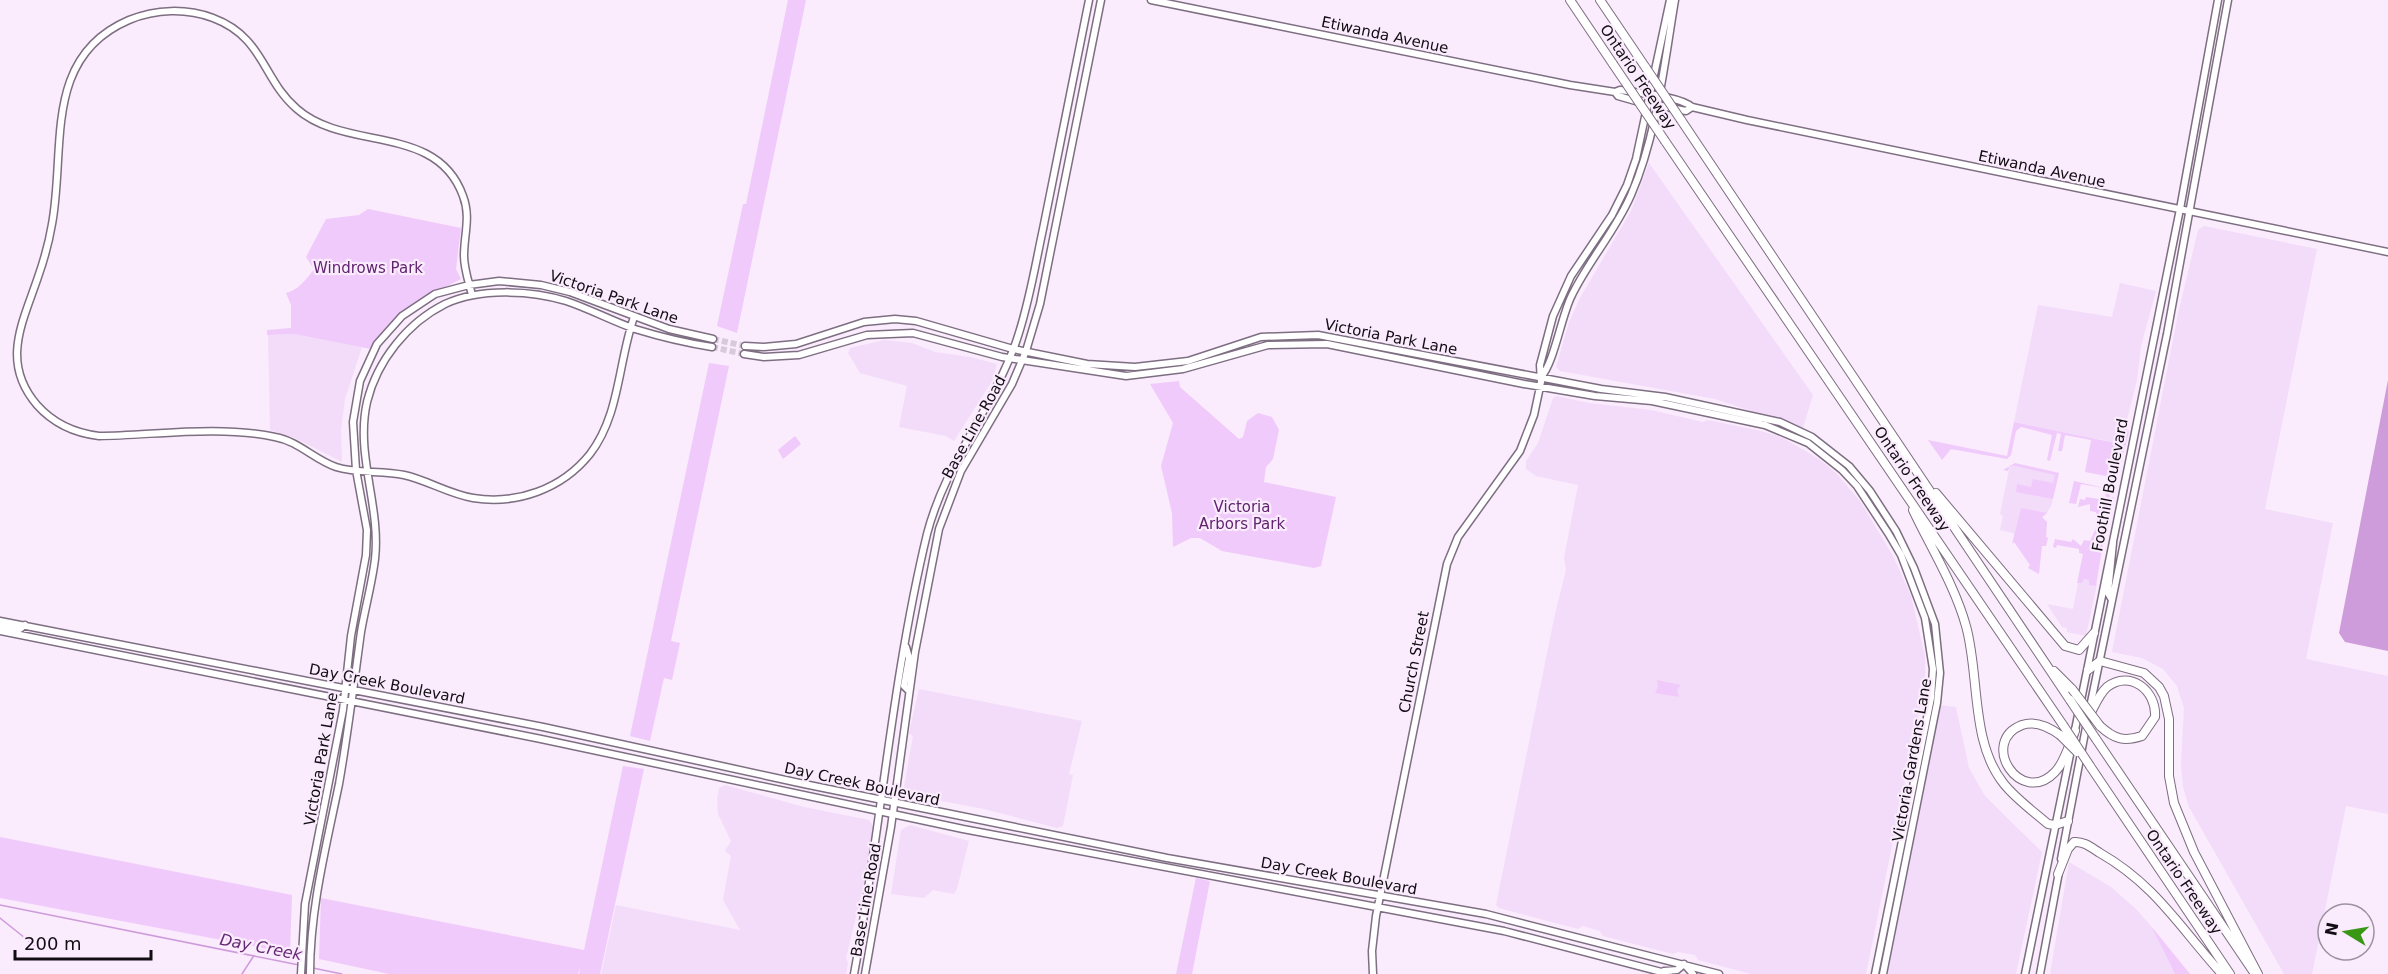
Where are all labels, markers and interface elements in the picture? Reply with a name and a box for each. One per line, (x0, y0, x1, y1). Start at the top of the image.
street label: Etiwanda Avenue (1320, 13, 1450, 57)
street label: Ontario Freeway (1596, 21, 1680, 133)
street label: Etiwanda Avenue (1977, 147, 2107, 191)
park label: Windrows Park (313, 259, 423, 277)
street label: Victoria Park Lane (547, 266, 681, 328)
street label: Victoria Park Lane (1323, 315, 1459, 359)
street label: Base Line Road (938, 372, 1010, 482)
street label: Foothill Boulevard (2088, 417, 2132, 553)
street label: Ontario Freeway (1870, 423, 1954, 535)
park label: Victoria Arbors Park (1199, 498, 1285, 533)
street label: Church Street (1395, 609, 1433, 714)
street label: Day Creek Boulevard (307, 660, 467, 708)
street label: Victoria Gardens Lane (1889, 677, 1935, 843)
street label: Victoria Park Lane (300, 691, 342, 827)
street label: Day Creek Boulevard (783, 759, 941, 809)
street label: Ontario Freeway (2142, 826, 2226, 938)
street label: Base Line Road (847, 842, 885, 958)
street label: Day Creek Boulevard (1259, 853, 1419, 899)
north arrow (2316, 902, 2376, 962)
text: N (2321, 921, 2342, 938)
scale bar (15, 923, 152, 961)
water label: Day Creek (218, 930, 304, 964)
text: 200 m (24, 933, 82, 954)

